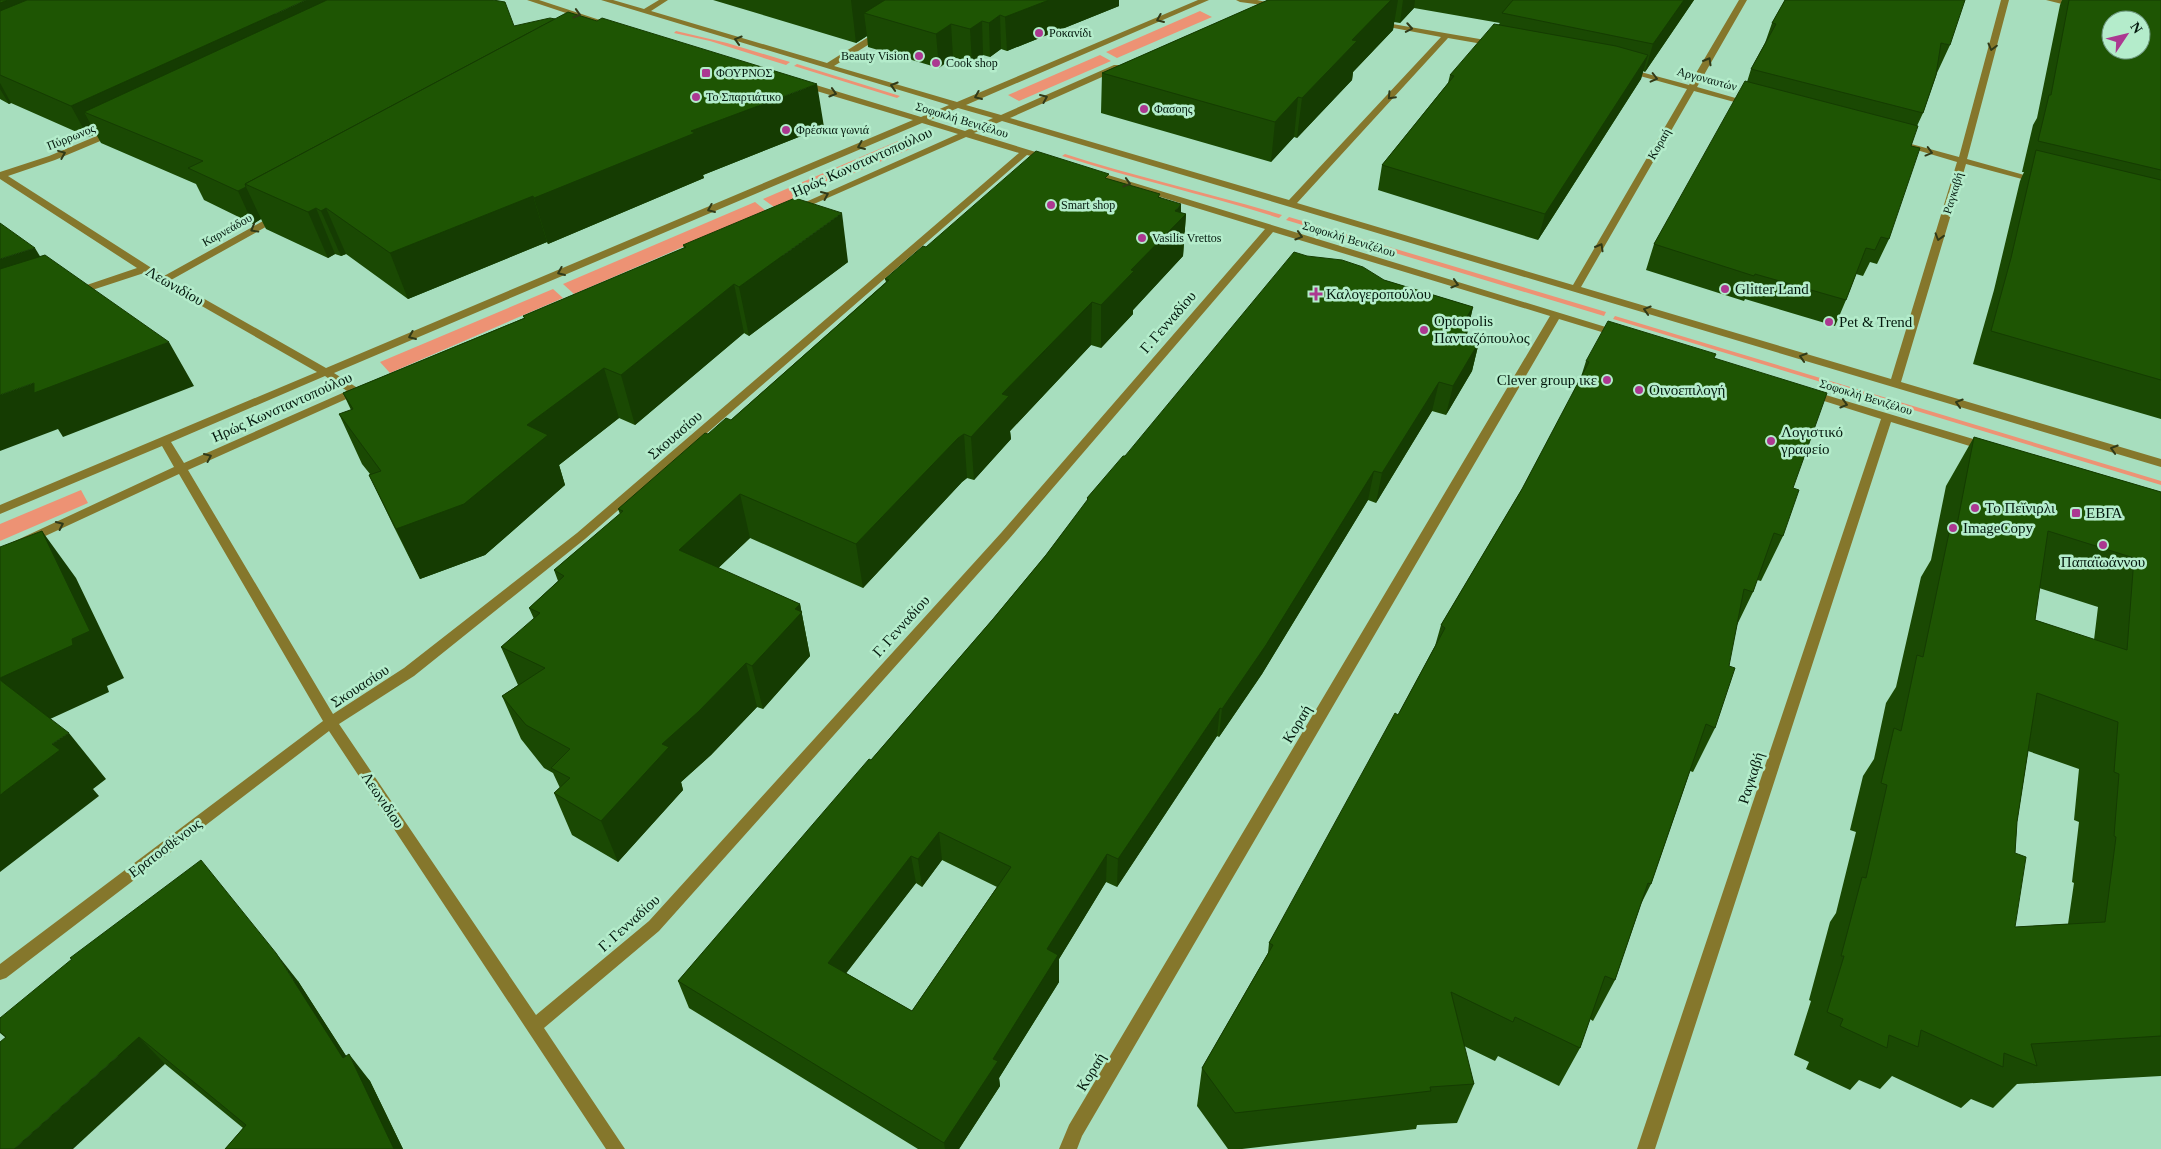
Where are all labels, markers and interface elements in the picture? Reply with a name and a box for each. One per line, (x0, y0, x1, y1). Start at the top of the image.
one-way arrow (572, 9, 581, 19)
north arrow (2101, 10, 2151, 60)
one-way arrow (1156, 13, 1165, 23)
text: N (2127, 19, 2145, 36)
one-way arrow (1405, 23, 1414, 33)
place label: Ροκανίδι (1049, 26, 1092, 40)
marker: Ροκανίδι (1033, 27, 1045, 39)
one-way arrow (734, 35, 743, 45)
one-way arrow (1988, 43, 1998, 51)
place label: Beauty Vision (841, 49, 909, 63)
marker: Beauty Vision (913, 50, 925, 62)
place label: Cook shop (946, 56, 998, 70)
marker: Cook shop (930, 57, 942, 69)
one-way arrow (1701, 57, 1711, 66)
street label: Αργοναυτών (1675, 64, 1739, 94)
place label: ΦΟΥΡΝΟΣ (716, 66, 773, 80)
marker: ΦΟΥΡΝΟΣ (700, 67, 712, 79)
one-way arrow (1650, 72, 1659, 83)
one-way arrow (890, 81, 898, 91)
one-way arrow (828, 87, 836, 97)
place label: Το Σπαρτιάτικο (706, 90, 781, 104)
one-way arrow (974, 90, 983, 101)
marker: Το Σπαρτιάτικο (690, 91, 702, 103)
one-way arrow (1388, 91, 1397, 100)
one-way arrow (1039, 94, 1048, 105)
street label: Σοφοκλή Βενιζέλου (914, 99, 1010, 141)
place label: Φασοης (1154, 102, 1193, 116)
marker: Φασοης (1138, 103, 1150, 115)
street label: Πύρρωνος (45, 121, 97, 153)
place label: Φρέσκια γωνιά (796, 123, 870, 137)
marker: Φρέσκια γωνιά (780, 124, 792, 136)
street label: Ηρώς Κωνσταντοπούλου (789, 124, 935, 200)
street label: Κοραή (1645, 126, 1673, 162)
one-way arrow (857, 140, 866, 151)
one-way arrow (1925, 147, 1933, 157)
one-way arrow (58, 149, 66, 159)
street label: Ραγκαβή (1940, 170, 1966, 216)
one-way arrow (1123, 178, 1131, 188)
one-way arrow (820, 191, 829, 202)
place label: Smart shop (1061, 198, 1115, 212)
marker: Smart shop (1045, 199, 1057, 211)
one-way arrow (707, 202, 716, 213)
street label: Καρνεάδου (200, 211, 254, 249)
street label: Σοφοκλή Βενιζέλου (1301, 218, 1397, 260)
one-way arrow (251, 223, 260, 233)
place label: Vasilis Vrettos (1152, 231, 1222, 245)
one-way arrow (1295, 231, 1303, 241)
marker: Vasilis Vrettos (1136, 232, 1148, 244)
one-way arrow (1935, 233, 1945, 241)
one-way arrow (1593, 243, 1603, 252)
street label: Λεωνιδίου (143, 263, 207, 309)
one-way arrow (557, 266, 566, 277)
one-way arrow (1450, 279, 1458, 289)
place label: Glitter Land (1735, 281, 1809, 297)
marker: Glitter Land (1719, 283, 1731, 295)
place label: Καλογεροπούλου (1326, 286, 1431, 302)
street label: Γ. Γενναδίου (1137, 288, 1199, 356)
marker: Καλογεροπούλου (1310, 288, 1322, 300)
one-way arrow (1643, 306, 1652, 316)
place label: Optopolis Πανταζόπουλος (1434, 313, 1530, 346)
place label: Pet & Trend (1839, 314, 1913, 330)
marker: Pet & Trend (1823, 316, 1835, 328)
marker: Optopolis Πανταζόπουλος (1418, 324, 1430, 336)
one-way arrow (408, 330, 416, 340)
one-way arrow (1799, 352, 1807, 362)
street label: Ηρώς Κωνσταντοπούλου (209, 369, 355, 445)
place label: Clever group ικε (1497, 372, 1597, 388)
marker: Clever group ικε (1601, 374, 1613, 386)
street label: Σοφοκλή Βενιζέλου (1818, 376, 1914, 418)
place label: Οινοεπιλογή (1649, 382, 1725, 398)
marker: Οινοεπιλογή (1633, 384, 1645, 396)
one-way arrow (1840, 398, 1848, 408)
one-way arrow (1955, 398, 1963, 408)
street label: Σκουασίου (645, 407, 705, 463)
place label: Λογιστικό γραφείο (1780, 424, 1843, 457)
marker: Λογιστικό γραφείο (1765, 435, 1777, 447)
one-way arrow (2111, 445, 2119, 455)
one-way arrow (203, 452, 212, 463)
place label: Το Πεϊνιρλι (1985, 500, 2055, 516)
marker: Το Πεϊνιρλι (1969, 502, 1981, 514)
place label: ΕΒΓΑ (2086, 505, 2123, 521)
marker: ΕΒΓΑ (2070, 507, 2082, 519)
one-way arrow (55, 520, 64, 531)
place label: ImageCopy (1963, 520, 2033, 536)
marker: ImageCopy (1947, 522, 1959, 534)
marker: Παπαϊωάννου (2097, 539, 2109, 551)
place label: Παπαϊωάννου (2061, 554, 2145, 570)
street label: Γ. Γενναδίου (869, 592, 933, 660)
street label: Σκουασίου (328, 661, 392, 711)
street label: Κοραή (1279, 702, 1315, 746)
street label: Ραγκαβή (1735, 750, 1767, 806)
street label: Λεωνιδίου (358, 769, 408, 831)
street label: Ερατοσθένους (125, 815, 205, 881)
street label: Γ. Γενναδίου (595, 891, 663, 955)
street label: Κοραή (1073, 1050, 1109, 1094)

